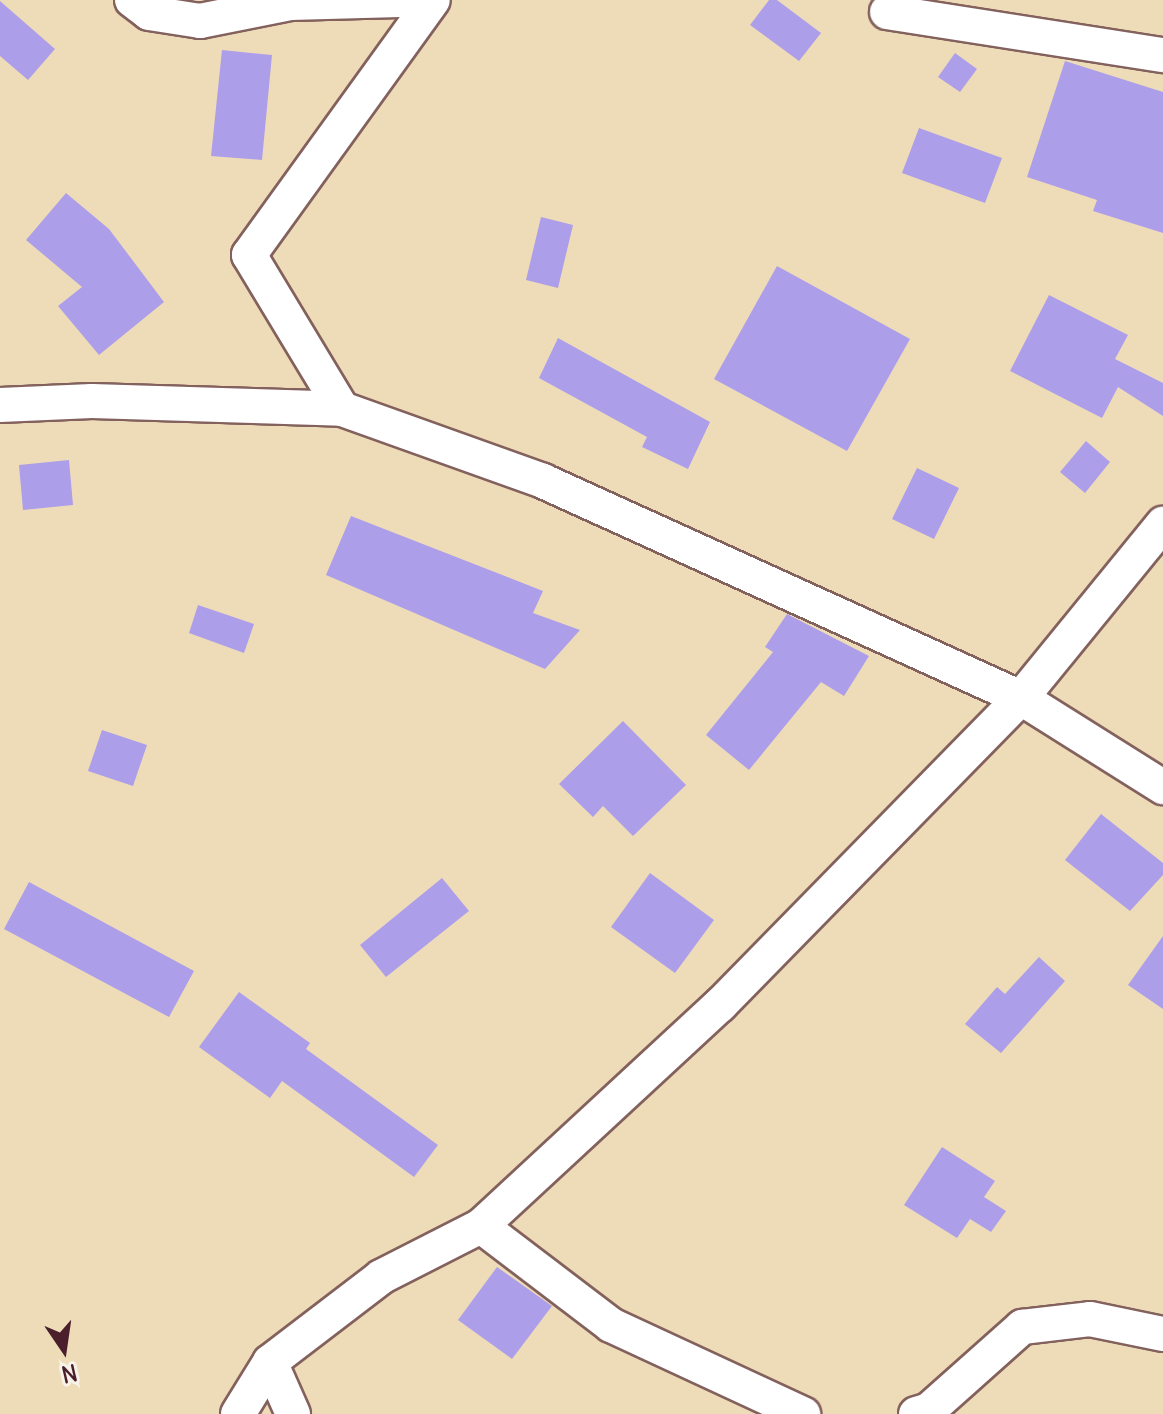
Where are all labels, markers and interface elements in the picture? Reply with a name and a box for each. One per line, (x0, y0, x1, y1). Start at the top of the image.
north arrow (24, 1310, 104, 1390)
text: N (59, 1358, 80, 1389)

